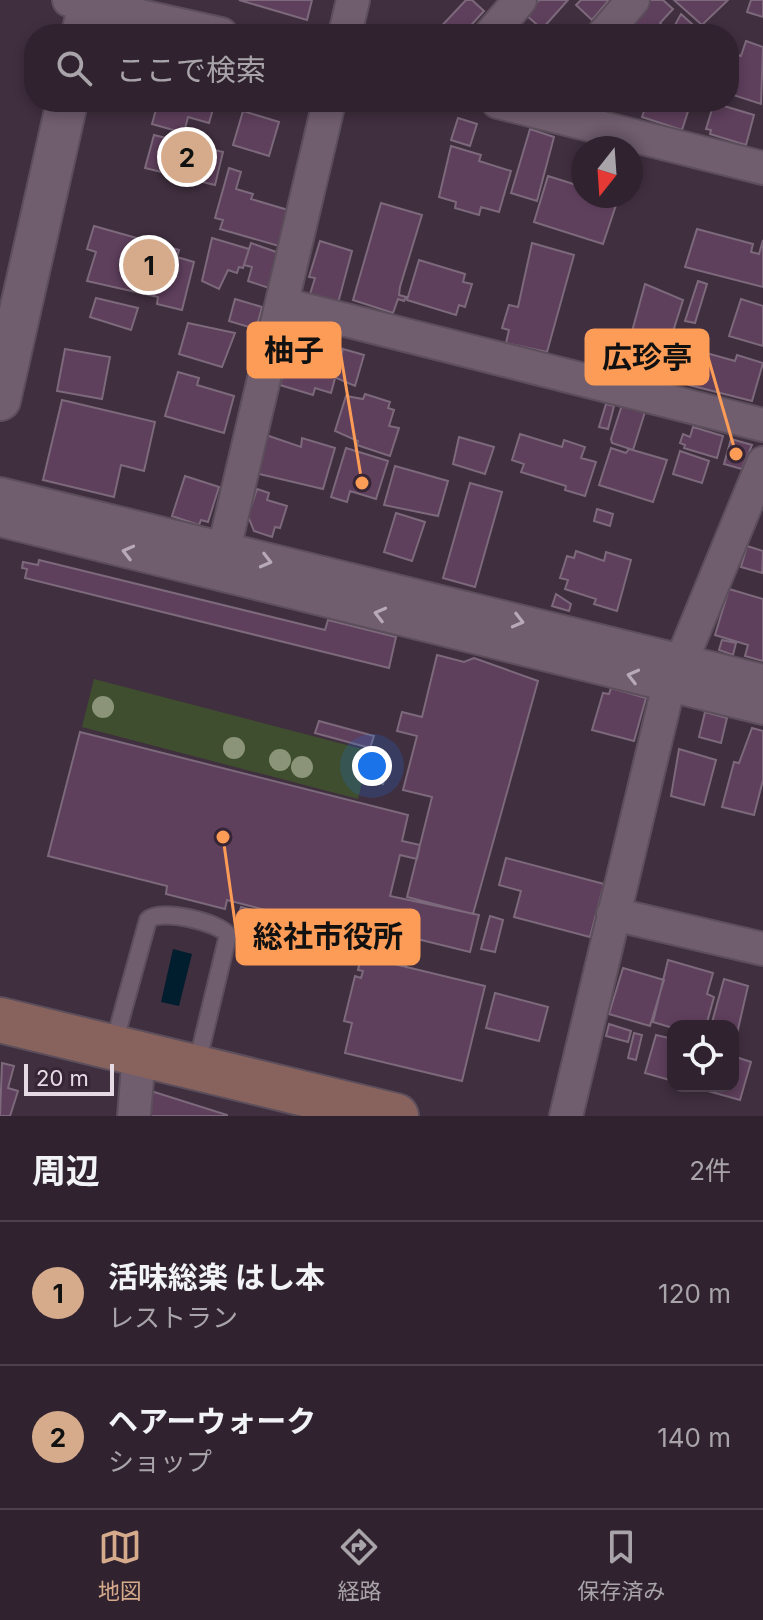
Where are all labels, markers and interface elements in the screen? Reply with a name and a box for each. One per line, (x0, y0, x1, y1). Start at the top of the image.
search box (24, 24, 739, 112)
icon: search (52, 46, 96, 90)
text: ここで検索 (116, 52, 266, 88)
pin: 2 (161, 127, 213, 187)
north arrow (571, 136, 643, 208)
pin: 1 (123, 235, 175, 295)
callout: 柚子 (248, 323, 340, 377)
callout: 広珍亭 (586, 330, 708, 384)
text: 柚子 (264, 332, 324, 368)
text: 広珍亭 (602, 339, 692, 375)
one-way arrow (121, 545, 135, 562)
one-way arrow (258, 551, 272, 568)
one-way arrow (374, 607, 388, 624)
one-way arrow (511, 612, 525, 629)
one-way arrow (626, 668, 640, 685)
your location (352, 746, 392, 786)
callout: 総社市役所 (237, 910, 419, 964)
text: 総社市役所 (253, 918, 403, 954)
map controls (667, 1020, 739, 1092)
button: locate (667, 1020, 739, 1092)
scale bar (24, 1060, 114, 1096)
text: 20 m (36, 1065, 89, 1091)
text: 周辺 (32, 1150, 100, 1191)
text: 2件 (689, 1155, 731, 1186)
text: 活味総楽 はし本 (108, 1259, 325, 1295)
text: 1 (52, 1278, 64, 1309)
text: 120 m (658, 1278, 731, 1309)
text: レストラン (108, 1302, 238, 1333)
text: ヘアーウォーク (108, 1403, 316, 1439)
text: 2 (50, 1422, 66, 1453)
text: 140 m (657, 1422, 731, 1453)
text: ショップ (108, 1446, 212, 1477)
tab: 地図 (98, 1525, 142, 1605)
tab: 経路 (337, 1525, 381, 1605)
tab: 保存済み (577, 1525, 665, 1605)

